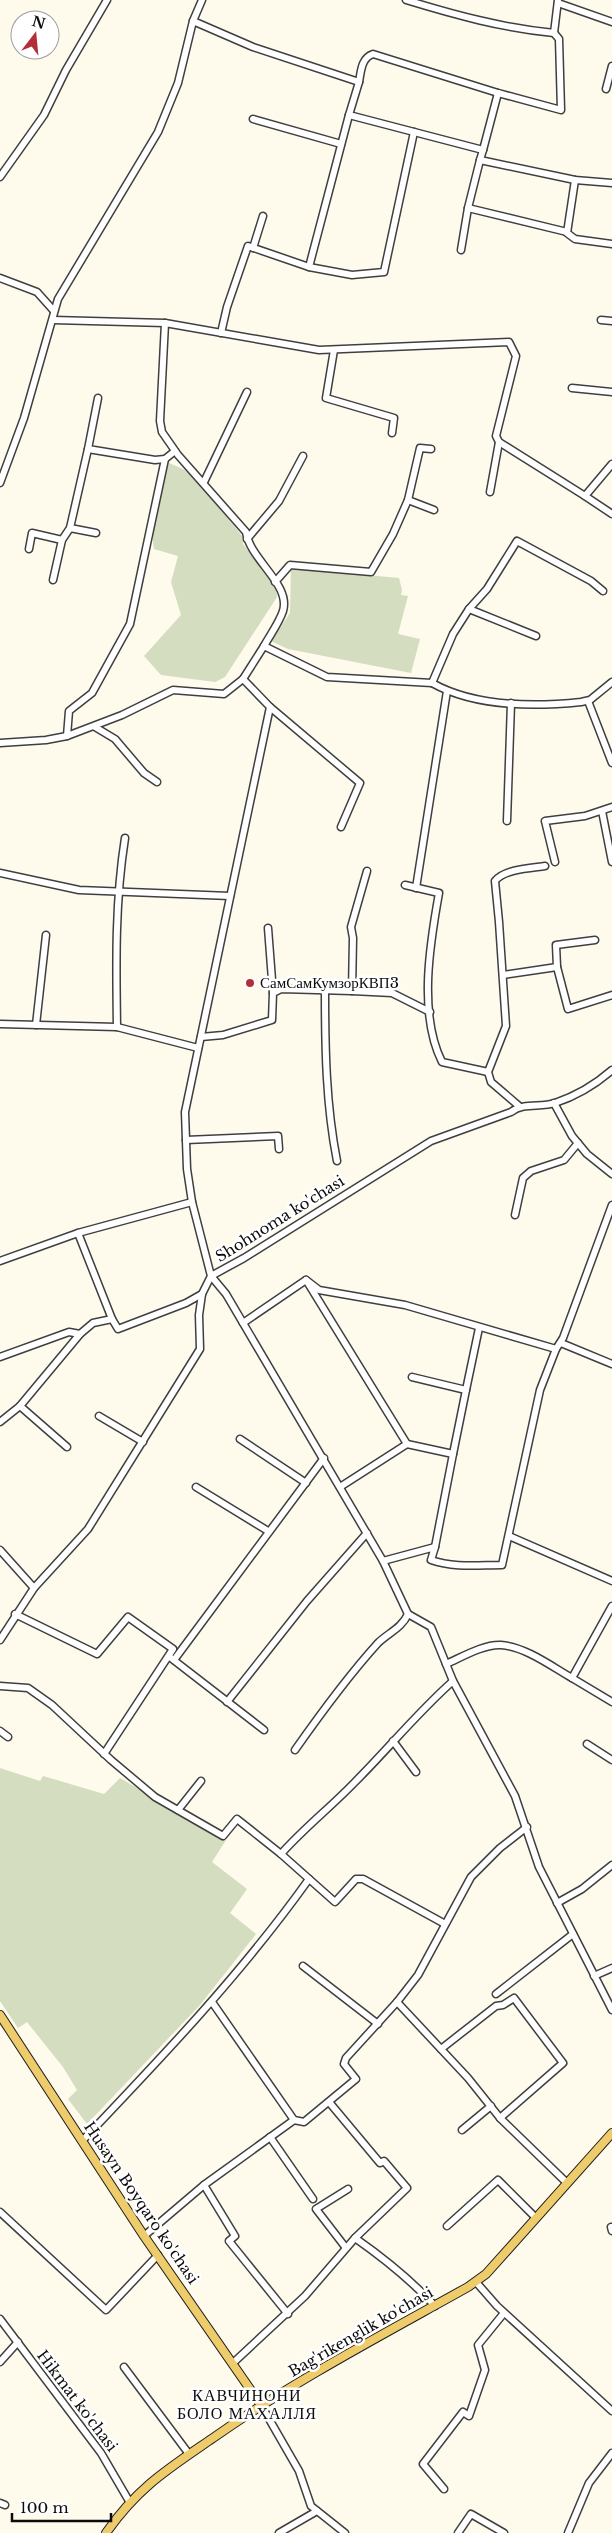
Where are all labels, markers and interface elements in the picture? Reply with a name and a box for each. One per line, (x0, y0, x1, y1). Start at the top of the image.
north arrow (10, 10, 60, 60)
text: N (30, 12, 47, 33)
place label: СамСамКумзорКВП3 (260, 973, 399, 992)
marker: СамСамКумзорКВП3 (244, 977, 256, 989)
street label: Shohnoma ko'chasi (212, 1171, 348, 1266)
street label: Husayn Boyqaro ko'chasi (80, 2118, 203, 2288)
street label: Bag'rikenglik ko'chasi (285, 2282, 436, 2381)
street label: Hikmat ko'chasi (33, 2346, 122, 2455)
district label: КАВЧИНОНИ БОЛО МАХАЛЛЯ (177, 2385, 317, 2423)
scale bar (12, 2490, 111, 2522)
text: 100 m (20, 2498, 69, 2517)

